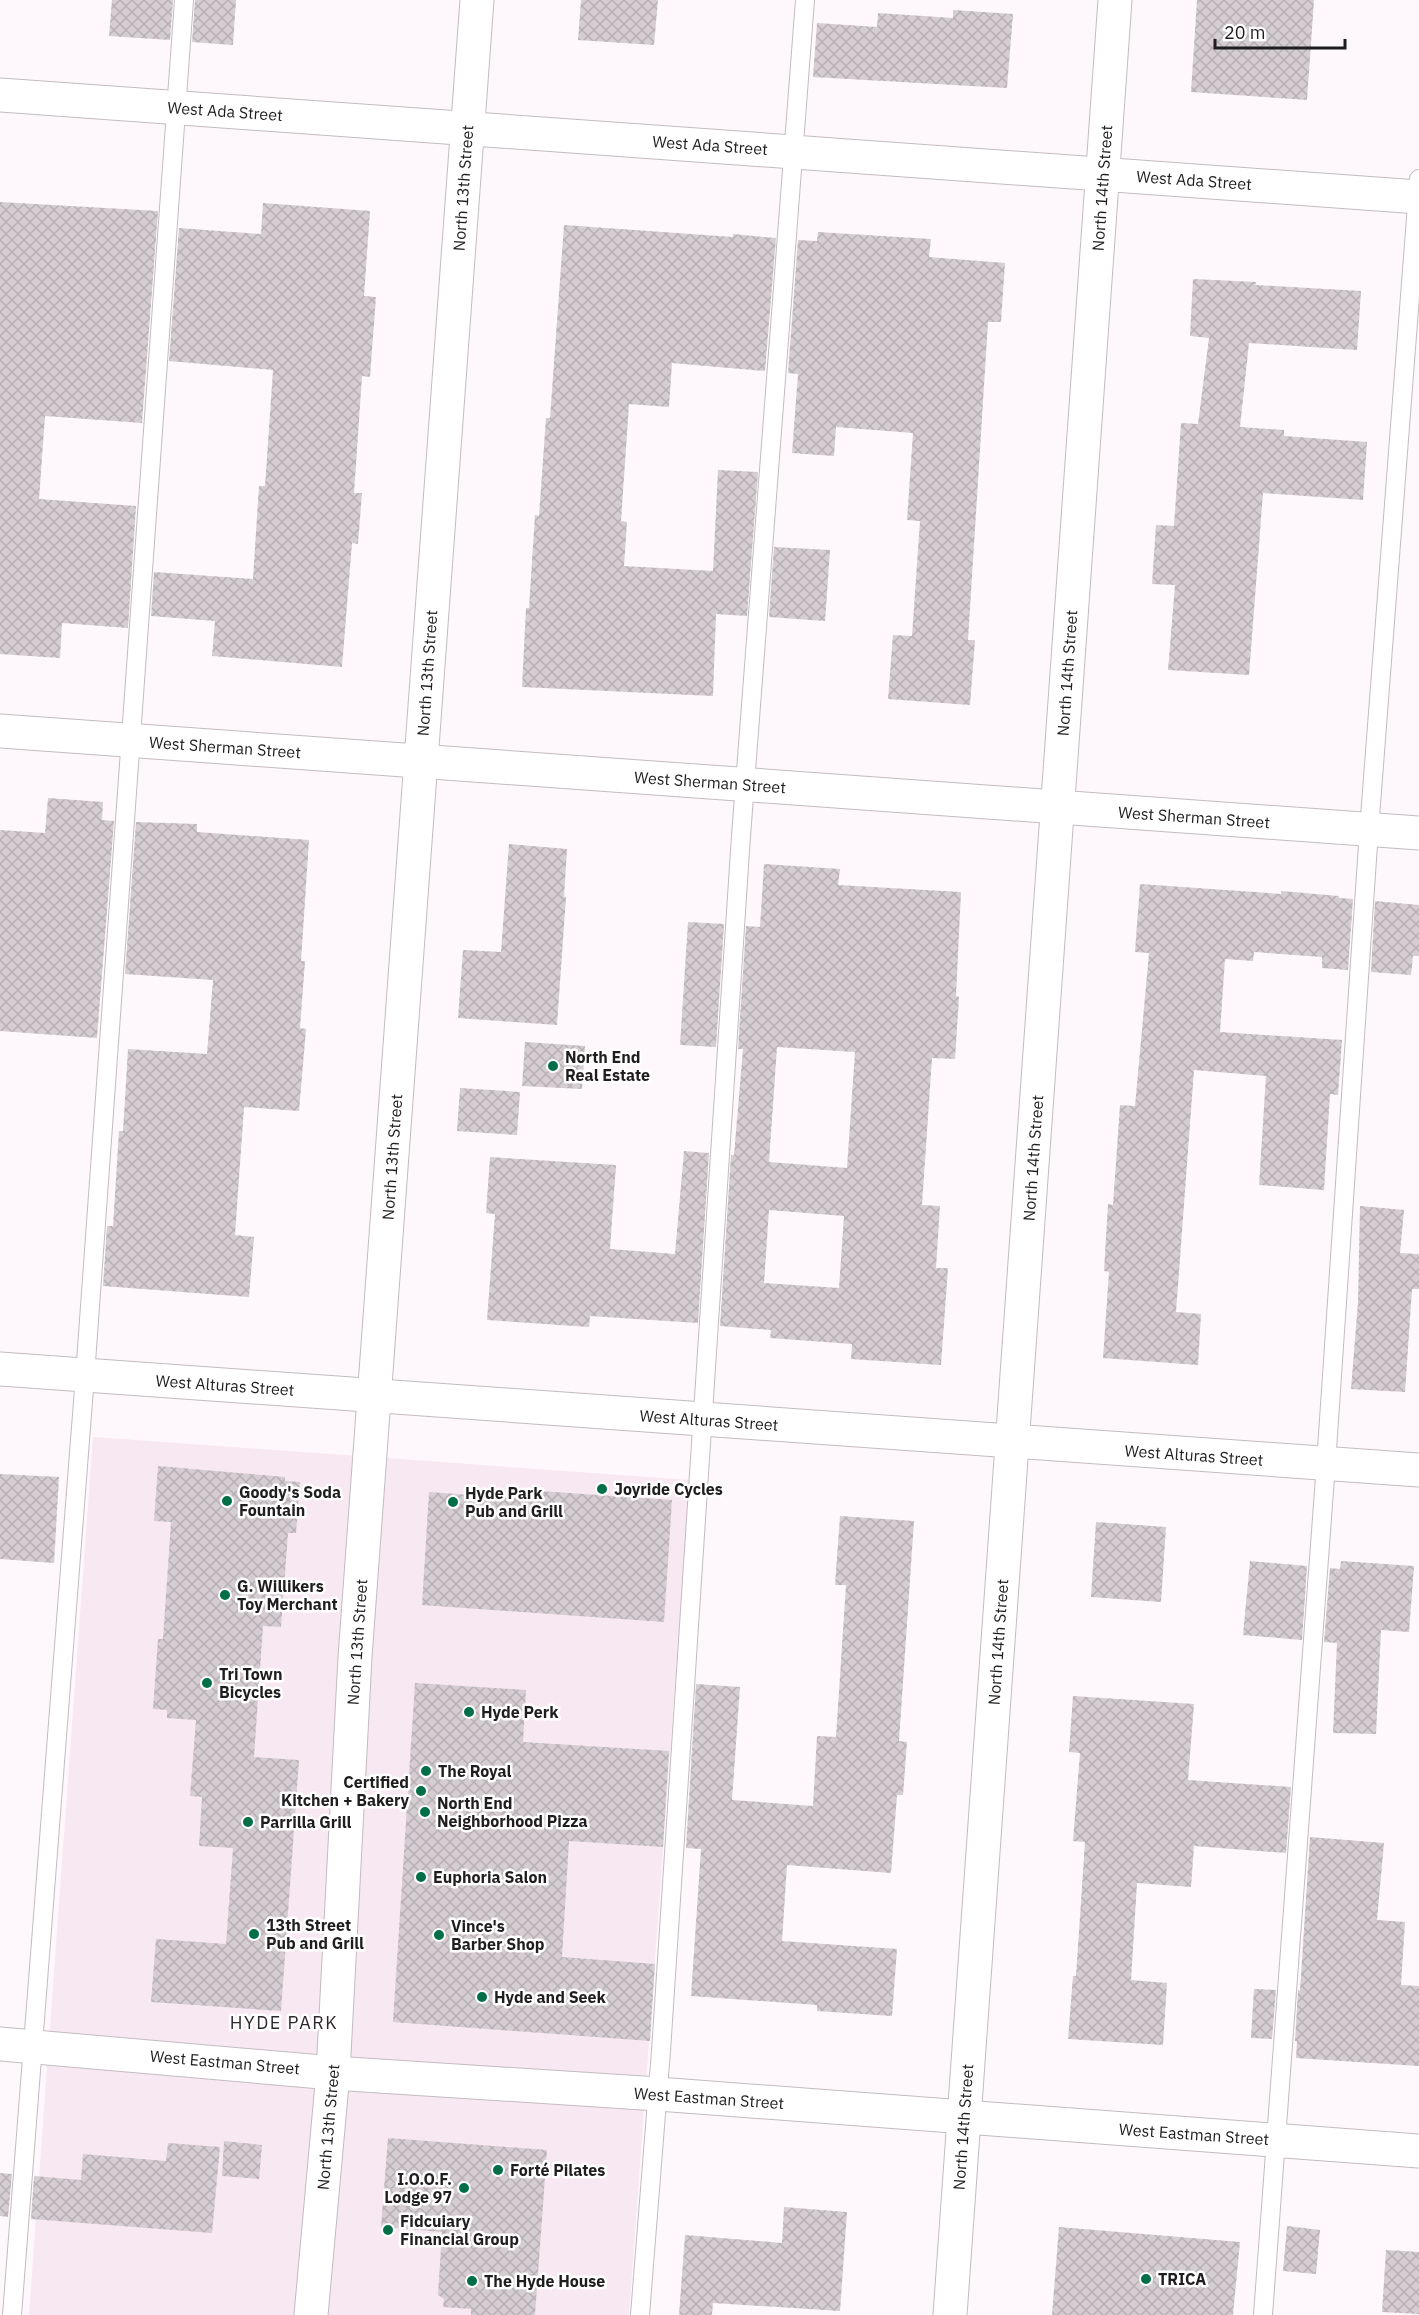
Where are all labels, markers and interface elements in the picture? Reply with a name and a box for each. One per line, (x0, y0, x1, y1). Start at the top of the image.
scale bar (1215, 12, 1346, 50)
text: 20 m (1224, 21, 1266, 44)
street label: West Ada Street (167, 97, 283, 125)
street label: North 13th Street (449, 124, 477, 252)
street label: North 14th Street (1088, 124, 1116, 252)
street label: West Ada Street (652, 131, 768, 159)
street label: West Ada Street (1136, 166, 1252, 194)
street label: North 13th Street (413, 609, 441, 737)
street label: North 14th Street (1053, 609, 1081, 737)
street label: West Sherman Street (148, 732, 302, 762)
street label: West Sherman Street (633, 767, 787, 797)
street label: West Sherman Street (1117, 802, 1271, 832)
place label: North End Real Estate (565, 1047, 650, 1085)
marker: North End Real Estate (546, 1059, 560, 1073)
street label: North 13th Street (378, 1093, 406, 1221)
street label: North 14th Street (1019, 1094, 1047, 1222)
street label: West Alturas Street (155, 1370, 295, 1400)
street label: West Alturas Street (639, 1405, 779, 1435)
street label: West Alturas Street (1124, 1440, 1264, 1470)
place label: Joyride Cycles (614, 1479, 723, 1499)
place label: Goody's Soda Fountain (239, 1482, 341, 1520)
marker: Joyride Cycles (595, 1482, 609, 1496)
place label: Hyde Park Pub and Grill (465, 1483, 563, 1521)
marker: Goody's Soda Fountain (220, 1494, 234, 1508)
marker: Hyde Park Pub and Grill (446, 1495, 460, 1509)
place label: G. Willikers Toy Merchant (237, 1576, 338, 1614)
street label: North 13th Street (343, 1578, 371, 1706)
street label: North 14th Street (984, 1578, 1012, 1706)
marker: G. Willikers Toy Merchant (218, 1588, 232, 1602)
place label: Tri Town Bicycles (219, 1664, 283, 1702)
marker: Tri Town Bicycles (200, 1676, 214, 1690)
place label: Hyde Perk (481, 1702, 559, 1722)
marker: Hyde Perk (462, 1705, 476, 1719)
place label: The Royal (438, 1761, 511, 1781)
marker: The Royal (419, 1764, 433, 1778)
place label: Certified Kitchen + Bakery (281, 1772, 409, 1810)
marker: Certified Kitchen + Bakery (414, 1784, 428, 1798)
place label: North End Neighborhood Pizza (437, 1793, 588, 1831)
marker: North End Neighborhood Pizza (418, 1805, 432, 1819)
place label: Parrilla Grill (260, 1812, 352, 1832)
marker: Parrilla Grill (241, 1815, 255, 1829)
place label: Euphoria Salon (433, 1867, 547, 1887)
marker: Euphoria Salon (414, 1870, 428, 1884)
place label: 13th Street Pub and Grill (266, 1915, 364, 1953)
place label: Vince's Barber Shop (451, 1916, 545, 1954)
marker: 13th Street Pub and Grill (247, 1927, 261, 1941)
marker: Vince's Barber Shop (432, 1928, 446, 1942)
place label: Hyde and Seek (494, 1987, 607, 2007)
marker: Hyde and Seek (475, 1990, 489, 2004)
district label: HYDE PARK (230, 2011, 338, 2034)
street label: West Eastman Street (149, 2045, 301, 2079)
street label: North 13th Street (313, 2063, 343, 2191)
street label: North 14th Street (949, 2063, 977, 2191)
street label: West Eastman Street (633, 2083, 785, 2113)
street label: West Eastman Street (1118, 2119, 1270, 2149)
place label: Forté Pilates (510, 2160, 605, 2180)
marker: Forté Pilates (491, 2163, 505, 2177)
place label: I.O.O.F. Lodge 97 (384, 2169, 452, 2207)
marker: I.O.O.F. Lodge 97 (457, 2181, 471, 2195)
place label: Fidcuiary Financial Group (400, 2211, 519, 2249)
marker: Fidcuiary Financial Group (381, 2223, 395, 2237)
place label: TRICA (1158, 2269, 1206, 2289)
place label: The Hyde House (484, 2271, 605, 2291)
marker: TRICA (1139, 2272, 1153, 2286)
marker: The Hyde House (465, 2274, 479, 2288)

